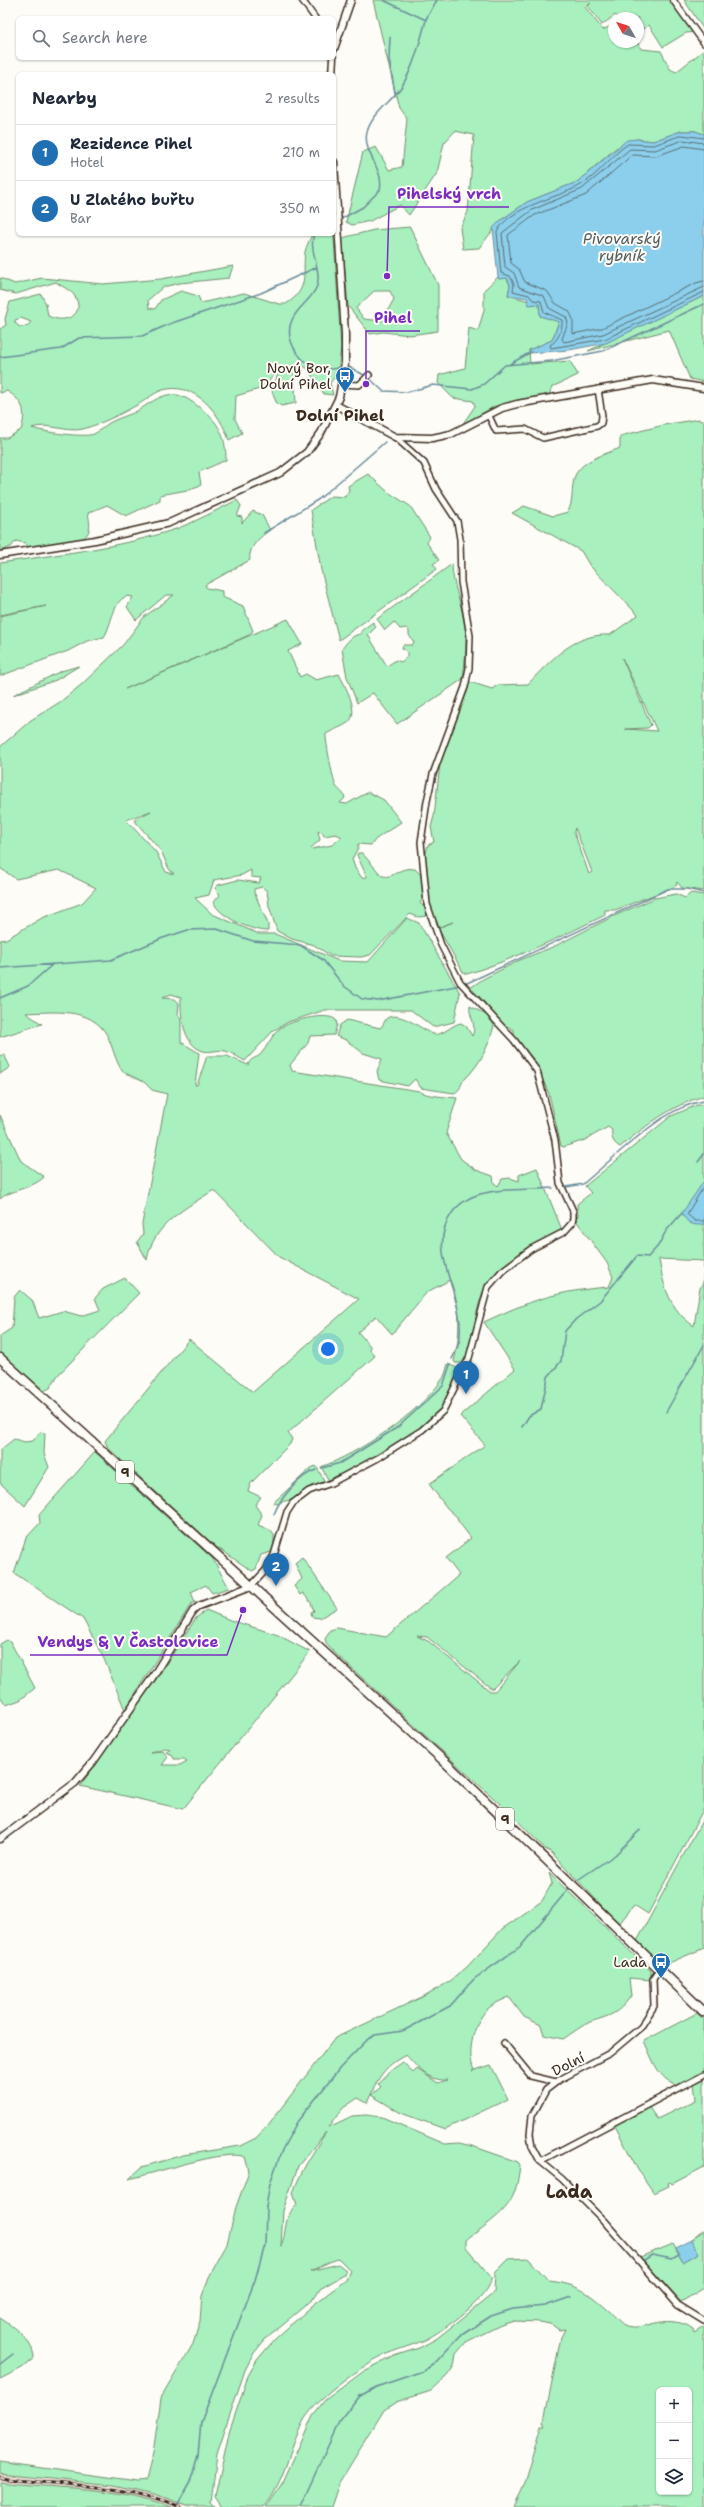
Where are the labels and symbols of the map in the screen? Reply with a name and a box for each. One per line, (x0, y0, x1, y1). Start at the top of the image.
north arrow (608, 12, 644, 48)
callout: Pihelský vrch (389, 180, 509, 207)
text: Pihelský vrch (397, 184, 501, 204)
water label: Pivovarský rybník (583, 229, 661, 266)
callout: Pihel (366, 304, 420, 331)
text: Pihel (374, 308, 412, 328)
place label: Nový Bor, Dolní Pihel (260, 359, 332, 393)
bus stop icon: Nový Bor, Dolní Pihel (334, 365, 356, 393)
district label: Dolní Pihel (296, 405, 385, 426)
your location (318, 1339, 338, 1359)
pin: 1 (453, 1361, 479, 1394)
road number: 9 (116, 1461, 134, 1483)
pin: 2 (263, 1553, 289, 1586)
callout: Vendys & V Častolovice (30, 1628, 227, 1655)
text: Vendys & V Častolovice (38, 1631, 218, 1652)
road number: 9 (496, 1808, 514, 1830)
bus stop icon: Lada (650, 1951, 672, 1979)
place label: Lada (613, 1953, 647, 1971)
street label: Dolní (549, 2048, 587, 2080)
district label: Lada (546, 2180, 593, 2204)

